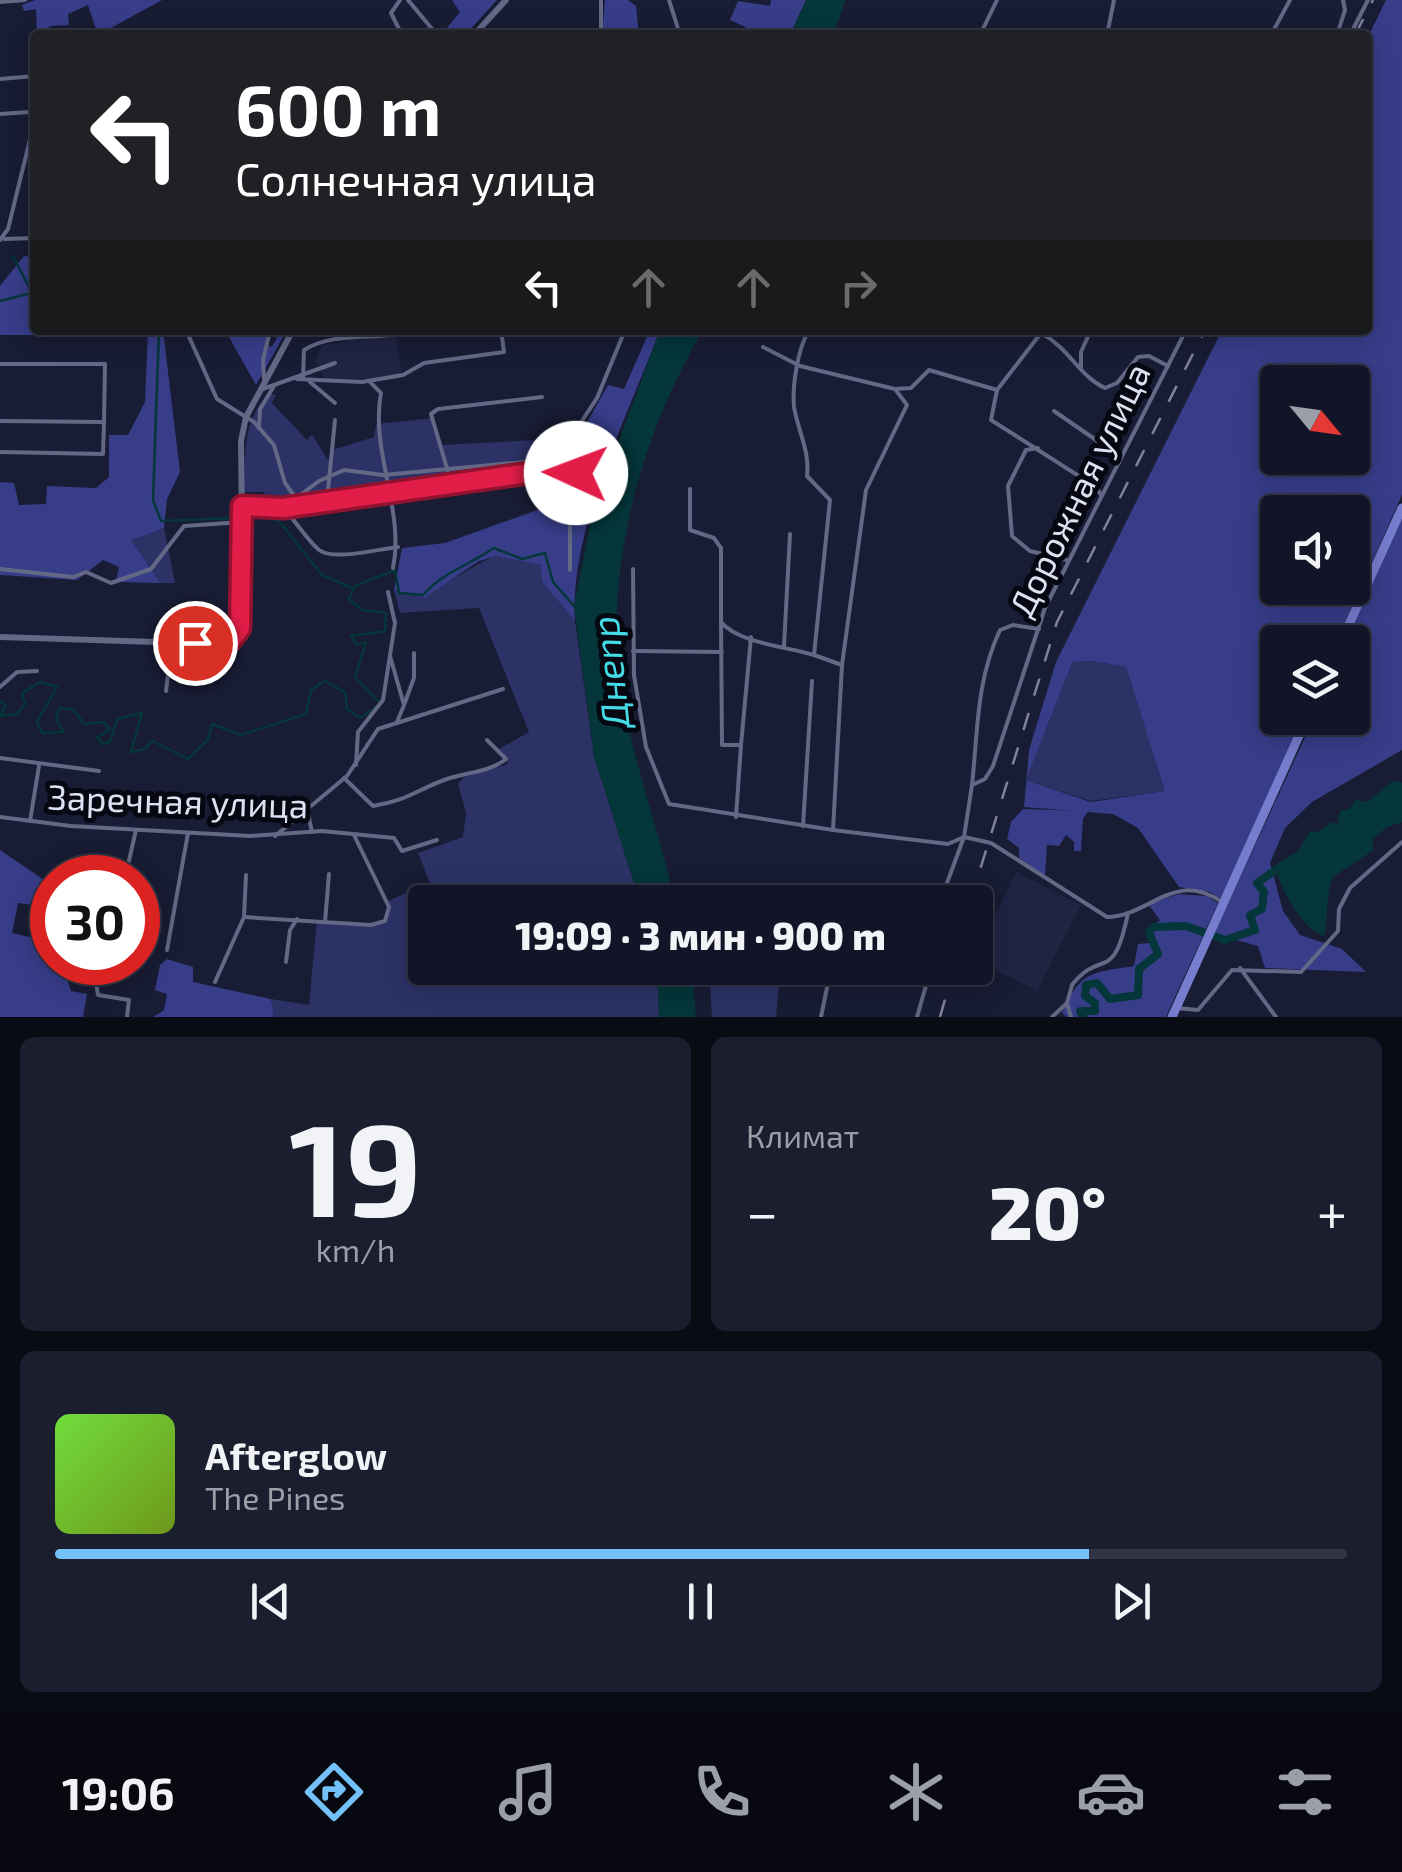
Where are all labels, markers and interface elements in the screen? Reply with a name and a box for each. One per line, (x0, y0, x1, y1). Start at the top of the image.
text: 600 m (235, 66, 441, 150)
icon: left (70, 70, 200, 200)
text: Солнечная улица (235, 151, 597, 205)
icon: left (516, 260, 571, 315)
icon: ahead (621, 260, 676, 315)
icon: ahead (726, 260, 781, 315)
icon: right (831, 260, 886, 315)
street label: Дорожная улица (999, 356, 1159, 623)
north arrow (1260, 365, 1370, 475)
map controls (1260, 365, 1370, 735)
position arrow (524, 421, 628, 525)
button: sound (1260, 495, 1370, 605)
pin (153, 601, 238, 686)
water label: Днепр (580, 614, 638, 733)
icon: arrive (168, 616, 223, 671)
button: layers (1260, 625, 1370, 735)
street label: Заречная улица (47, 774, 309, 827)
speed limit sign: 30 (30, 855, 160, 985)
text: 19:09 · 3 мин · 900 m (515, 912, 886, 958)
text: 19 (289, 1087, 422, 1243)
text: Климат (746, 1116, 859, 1154)
text: 20° (989, 1165, 1106, 1255)
text: − (746, 1178, 778, 1244)
text: + (1317, 1178, 1347, 1244)
text: km/h (316, 1230, 395, 1268)
text: Afterglow (205, 1432, 387, 1478)
text: The Pines (205, 1478, 345, 1516)
icon: previous (243, 1574, 298, 1629)
icon: pause (673, 1574, 728, 1629)
icon: next (1104, 1574, 1159, 1629)
icon: directions (299, 1757, 369, 1827)
icon: music (493, 1757, 563, 1827)
icon: phone (687, 1757, 757, 1827)
icon: climate (881, 1757, 951, 1827)
icon: car (1076, 1757, 1146, 1827)
icon: filters (1270, 1757, 1340, 1827)
text: 19:06 (62, 1765, 175, 1819)

